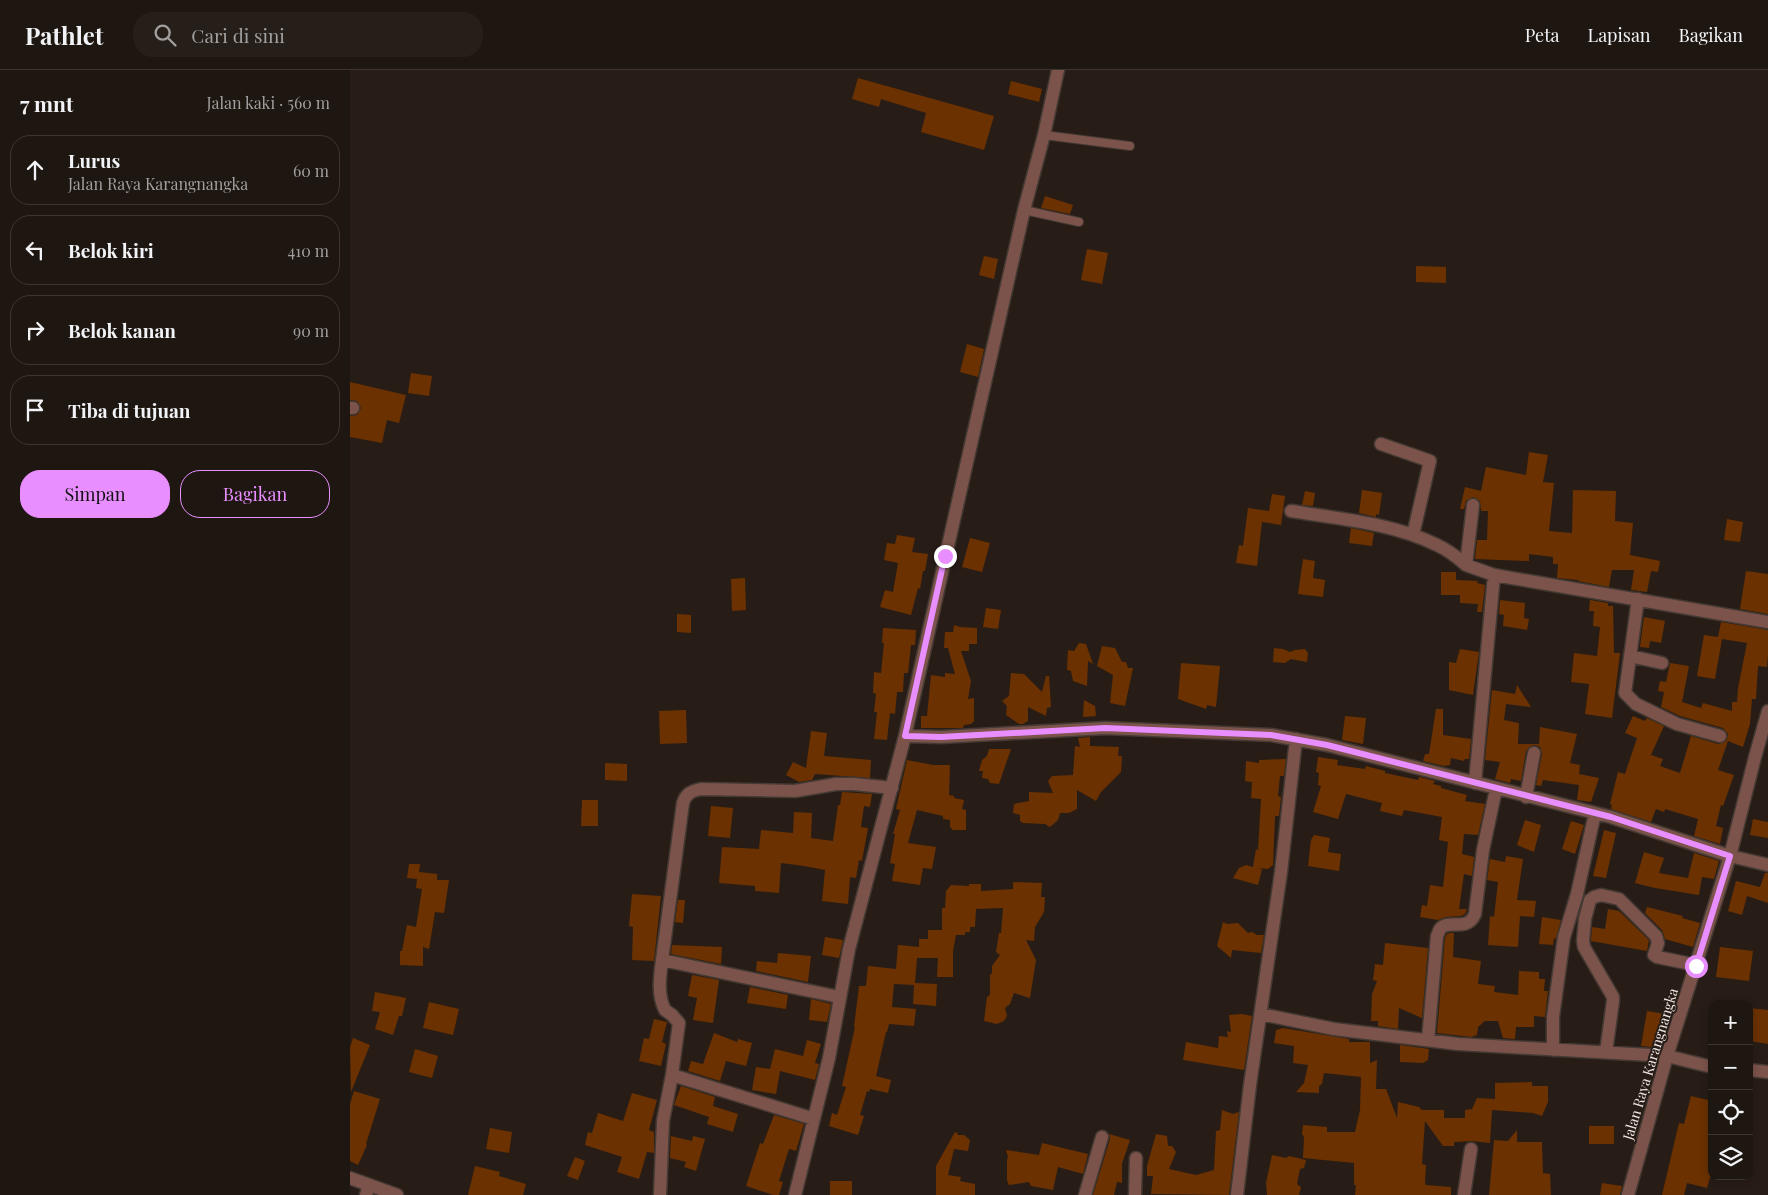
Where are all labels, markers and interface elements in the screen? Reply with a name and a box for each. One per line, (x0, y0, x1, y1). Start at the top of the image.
search box (133, 12, 483, 57)
text: Pathlet (25, 19, 103, 51)
icon: search (151, 21, 179, 49)
text: Cari di sini (191, 22, 285, 48)
text: Peta (1525, 23, 1560, 47)
text: Lapisan (1588, 23, 1651, 47)
text: Bagikan (1679, 23, 1743, 47)
text: 7 mnt (20, 89, 73, 117)
text: Jalan kaki · 560 m (207, 92, 330, 113)
text: Lurus (68, 147, 120, 173)
icon: ahead (21, 156, 49, 184)
text: 60 m (293, 160, 329, 181)
text: Jalan Raya Karangnangka (68, 173, 248, 194)
icon: left (21, 236, 49, 264)
text: Belok kiri (68, 237, 154, 263)
text: 410 m (287, 240, 329, 261)
icon: right (21, 316, 49, 344)
text: Belok kanan (68, 317, 176, 343)
text: 90 m (293, 320, 329, 341)
icon: arrive (21, 396, 49, 424)
text: Tiba di tujuan (68, 397, 190, 423)
button: Simpan (20, 470, 170, 518)
button: Bagikan (180, 470, 330, 518)
route end (934, 545, 957, 568)
route start (1685, 955, 1708, 978)
street label: Jalan Raya Karangnangka (1618, 986, 1682, 1143)
map controls (1708, 1000, 1753, 1180)
button: + (1708, 1000, 1753, 1045)
button: − (1708, 1045, 1753, 1090)
button: locate (1708, 1090, 1753, 1135)
button: layers (1708, 1135, 1753, 1180)

